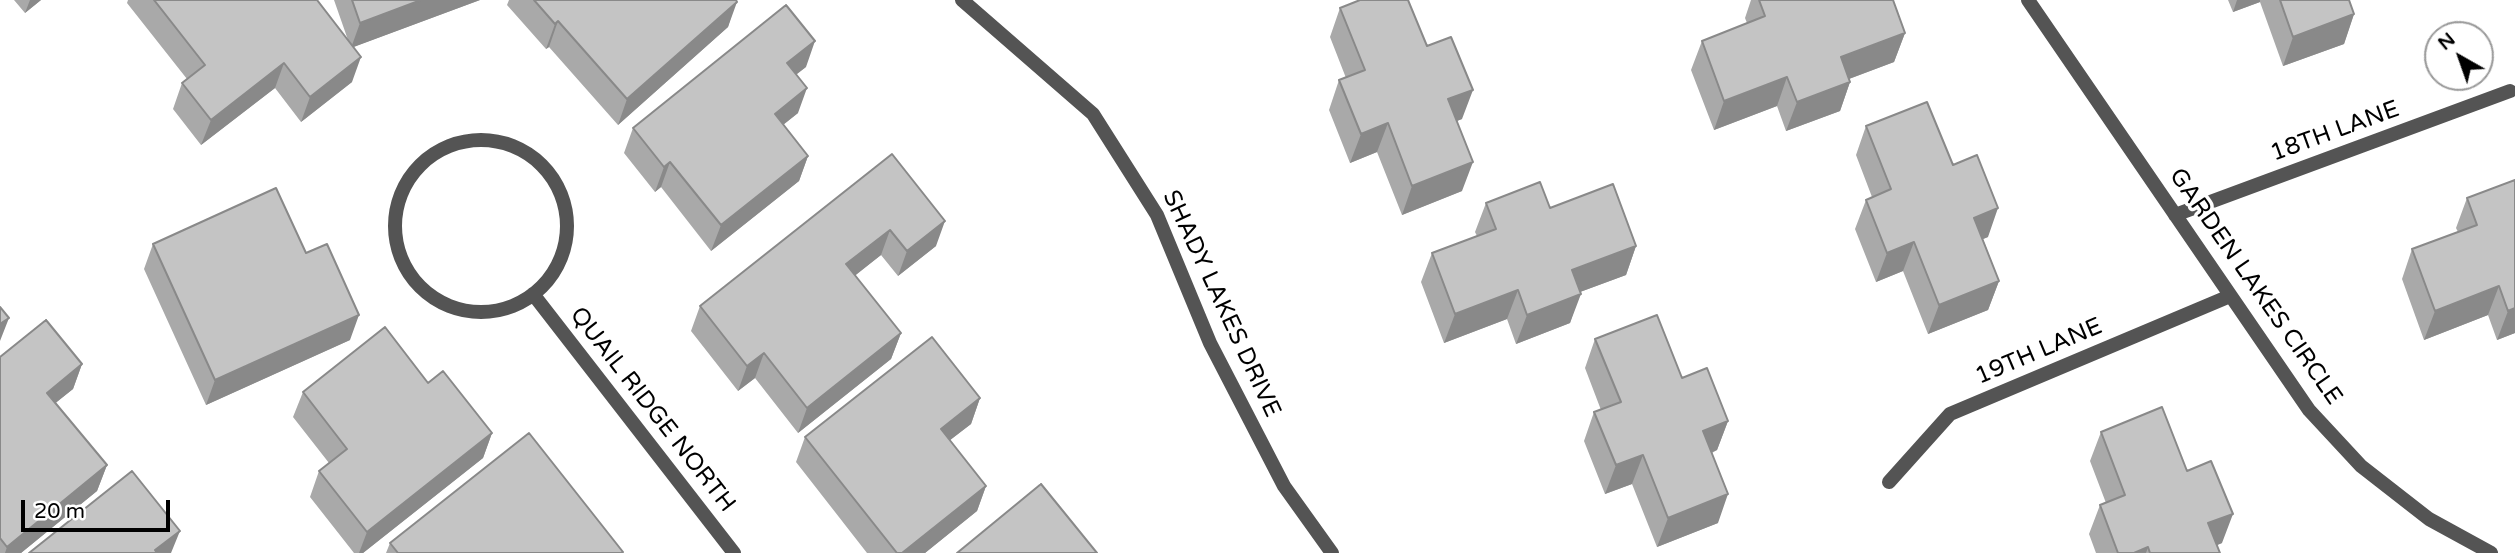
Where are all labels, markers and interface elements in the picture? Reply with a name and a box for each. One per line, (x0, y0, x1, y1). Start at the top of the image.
north arrow (2424, 21, 2494, 91)
text: N (2434, 28, 2460, 55)
street label: 18TH LANE (2267, 95, 2403, 169)
street label: GARDEN LAKES CIRCLE (2162, 163, 2348, 411)
street label: SHADY LAKES DRIVE (1156, 186, 1286, 422)
street label: QUAIL RIDGE NORTH (563, 302, 741, 518)
street label: 19TH LANE (1971, 312, 2107, 392)
scale bar (24, 486, 173, 530)
text: 20 m (34, 499, 85, 524)

